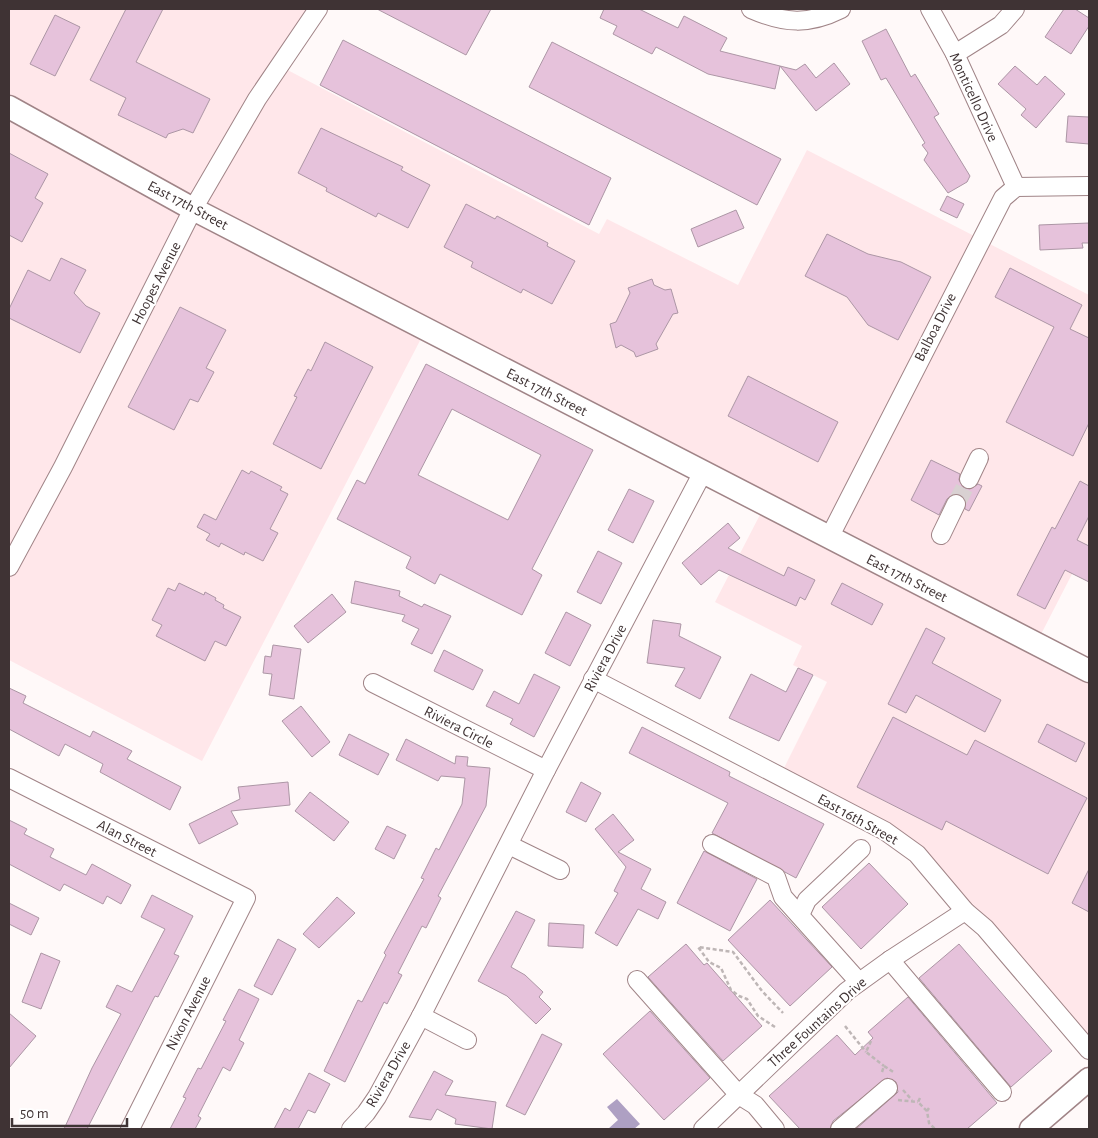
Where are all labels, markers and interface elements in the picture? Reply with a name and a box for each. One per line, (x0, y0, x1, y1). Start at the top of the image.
street label: Monticello Drive (946, 51, 1001, 144)
street label: East 17th Street (145, 178, 231, 233)
street label: Hoopes Avenue (129, 239, 184, 327)
street label: Balboa Drive (912, 291, 959, 364)
street label: East 17th Street (504, 366, 590, 419)
street label: East 17th Street (864, 552, 950, 605)
street label: Riviera Drive (581, 622, 630, 694)
street label: Riviera Circle (422, 704, 496, 751)
street label: East 16th Street (815, 791, 901, 848)
street label: Alan Street (95, 817, 159, 860)
street label: Nixon Avenue (163, 974, 214, 1053)
street label: Three Fountains Drive (765, 974, 870, 1070)
street label: Riviera Drive (363, 1038, 414, 1110)
scale bar (12, 1096, 128, 1128)
text: 50 m (20, 1106, 49, 1121)

